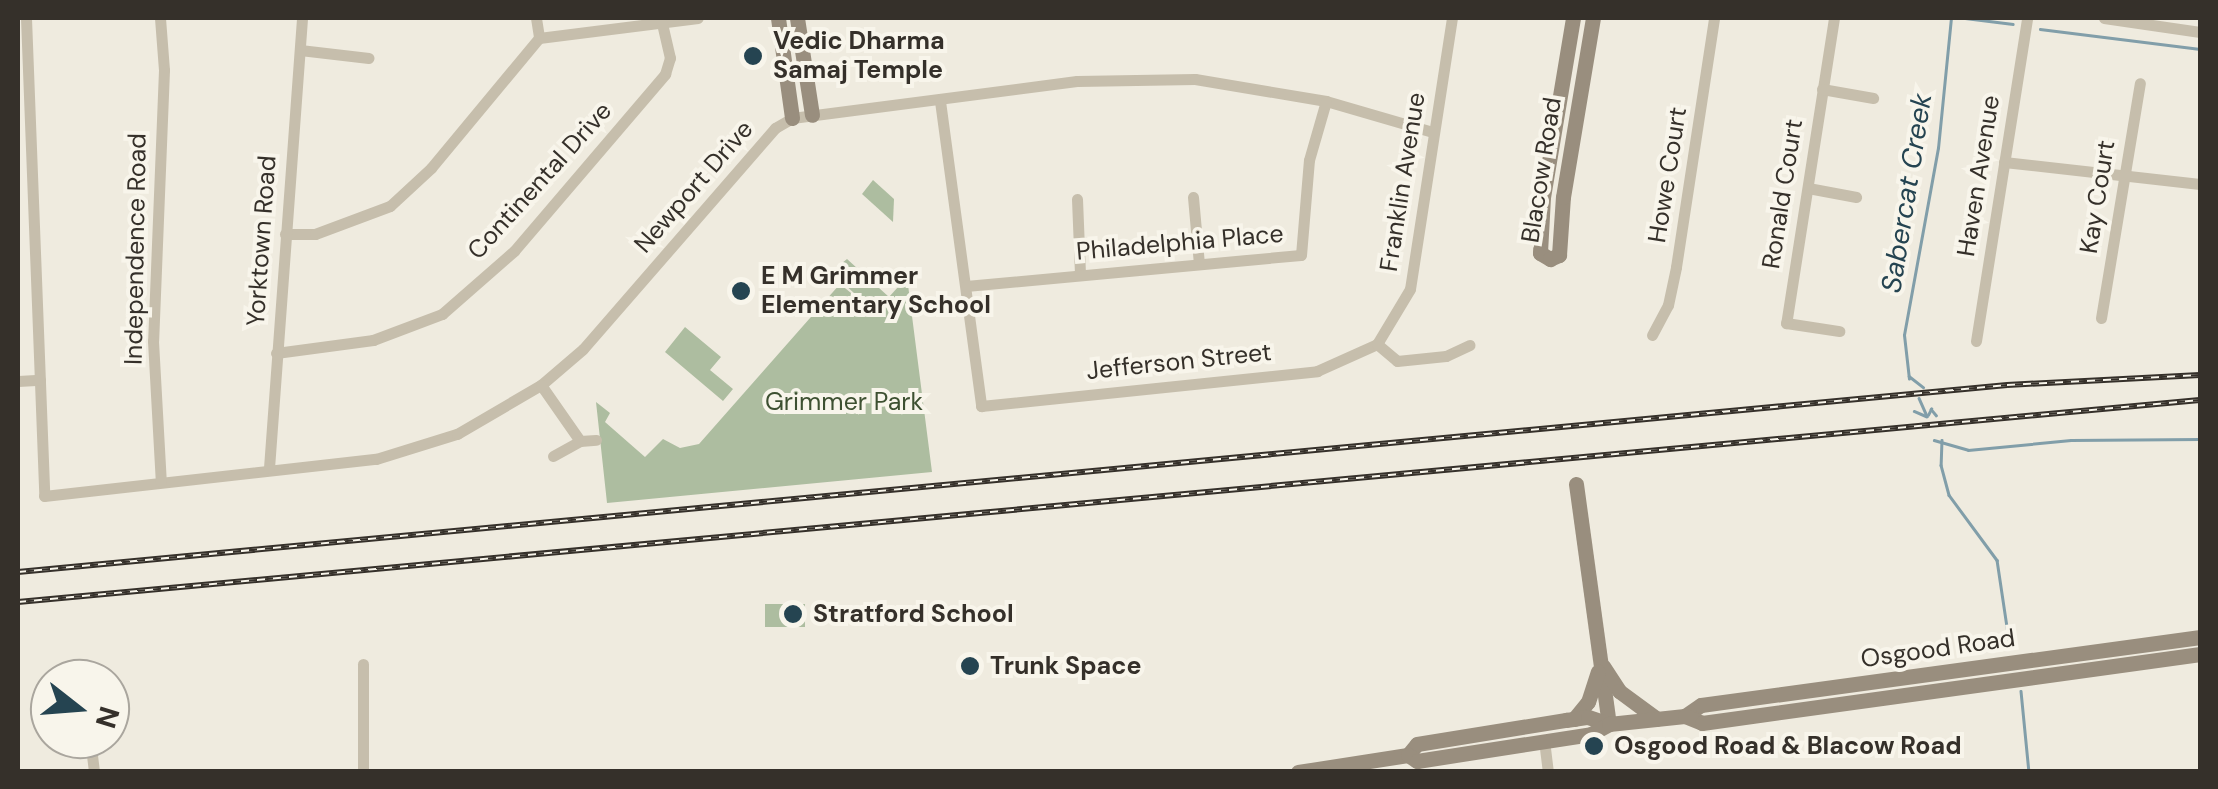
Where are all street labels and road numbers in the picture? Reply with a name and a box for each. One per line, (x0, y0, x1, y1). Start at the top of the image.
street label: Franklin Avenue (1374, 90, 1432, 274)
street label: Haven Avenue (1951, 93, 2007, 259)
street label: Blacow Road (1516, 95, 1568, 245)
street label: Continental Drive (462, 96, 618, 266)
street label: Howe Court (1642, 105, 1694, 245)
street label: Newport Drive (628, 115, 760, 259)
street label: Ronald Court (1756, 117, 1810, 271)
street label: Independence Road (119, 133, 153, 365)
street label: Kay Court (2074, 138, 2122, 256)
street label: Yorktown Road (241, 155, 283, 327)
street label: Philadelphia Place (1075, 219, 1285, 267)
street label: Jefferson Street (1085, 337, 1273, 387)
street label: Osgood Road (1859, 623, 2017, 675)

